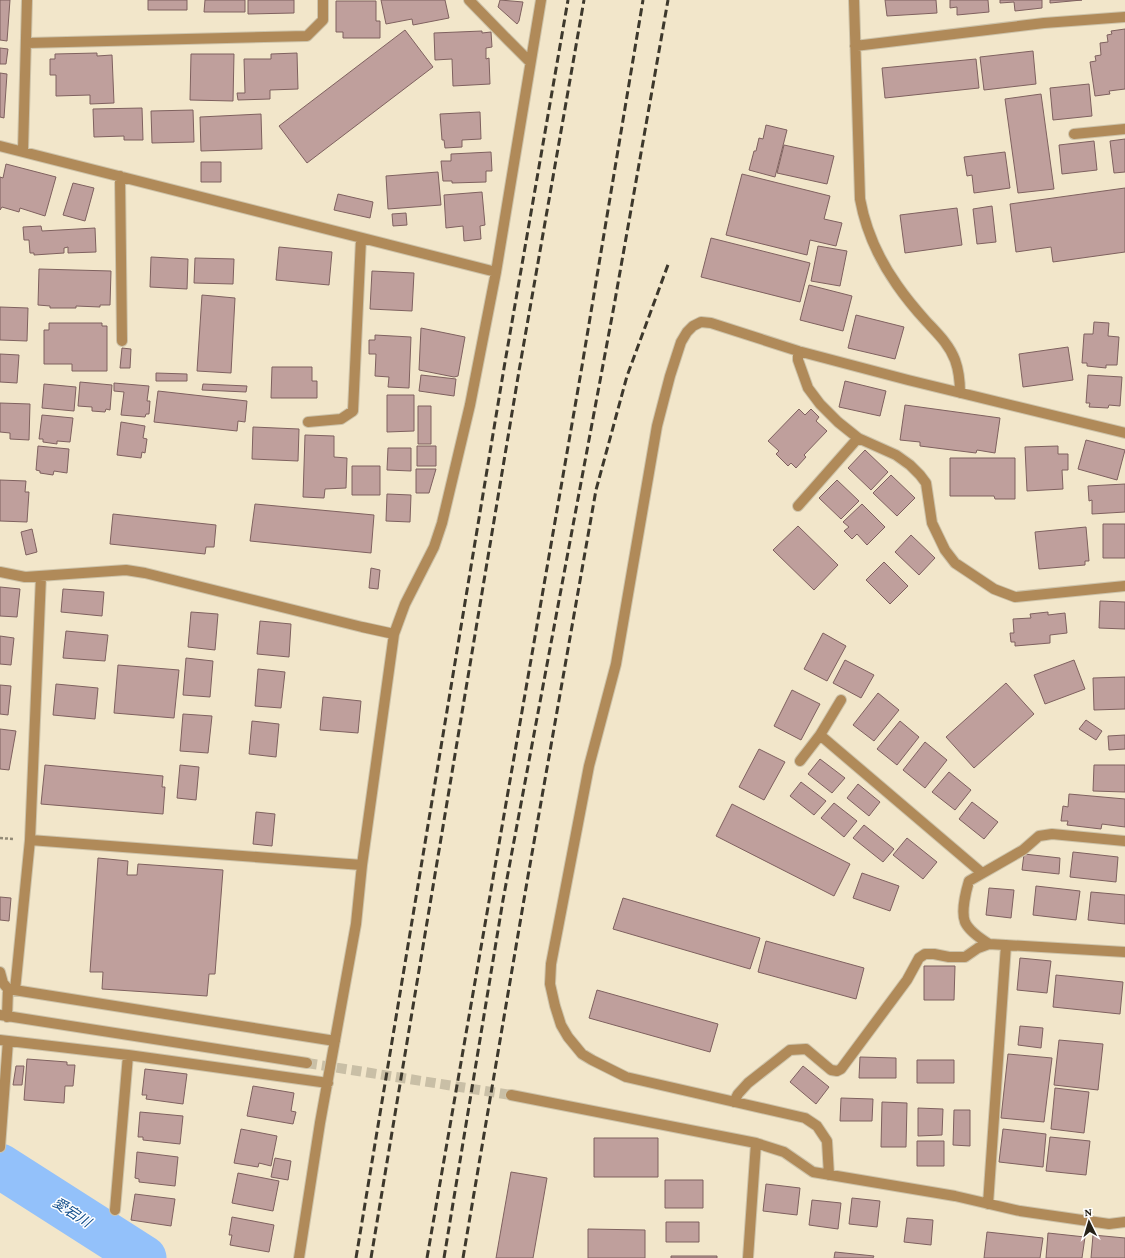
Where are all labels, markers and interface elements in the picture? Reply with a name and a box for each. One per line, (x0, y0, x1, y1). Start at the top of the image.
water label: 愛宕川 (50, 1194, 96, 1231)
north arrow (1069, 1202, 1109, 1242)
text: N (1084, 1206, 1093, 1218)

